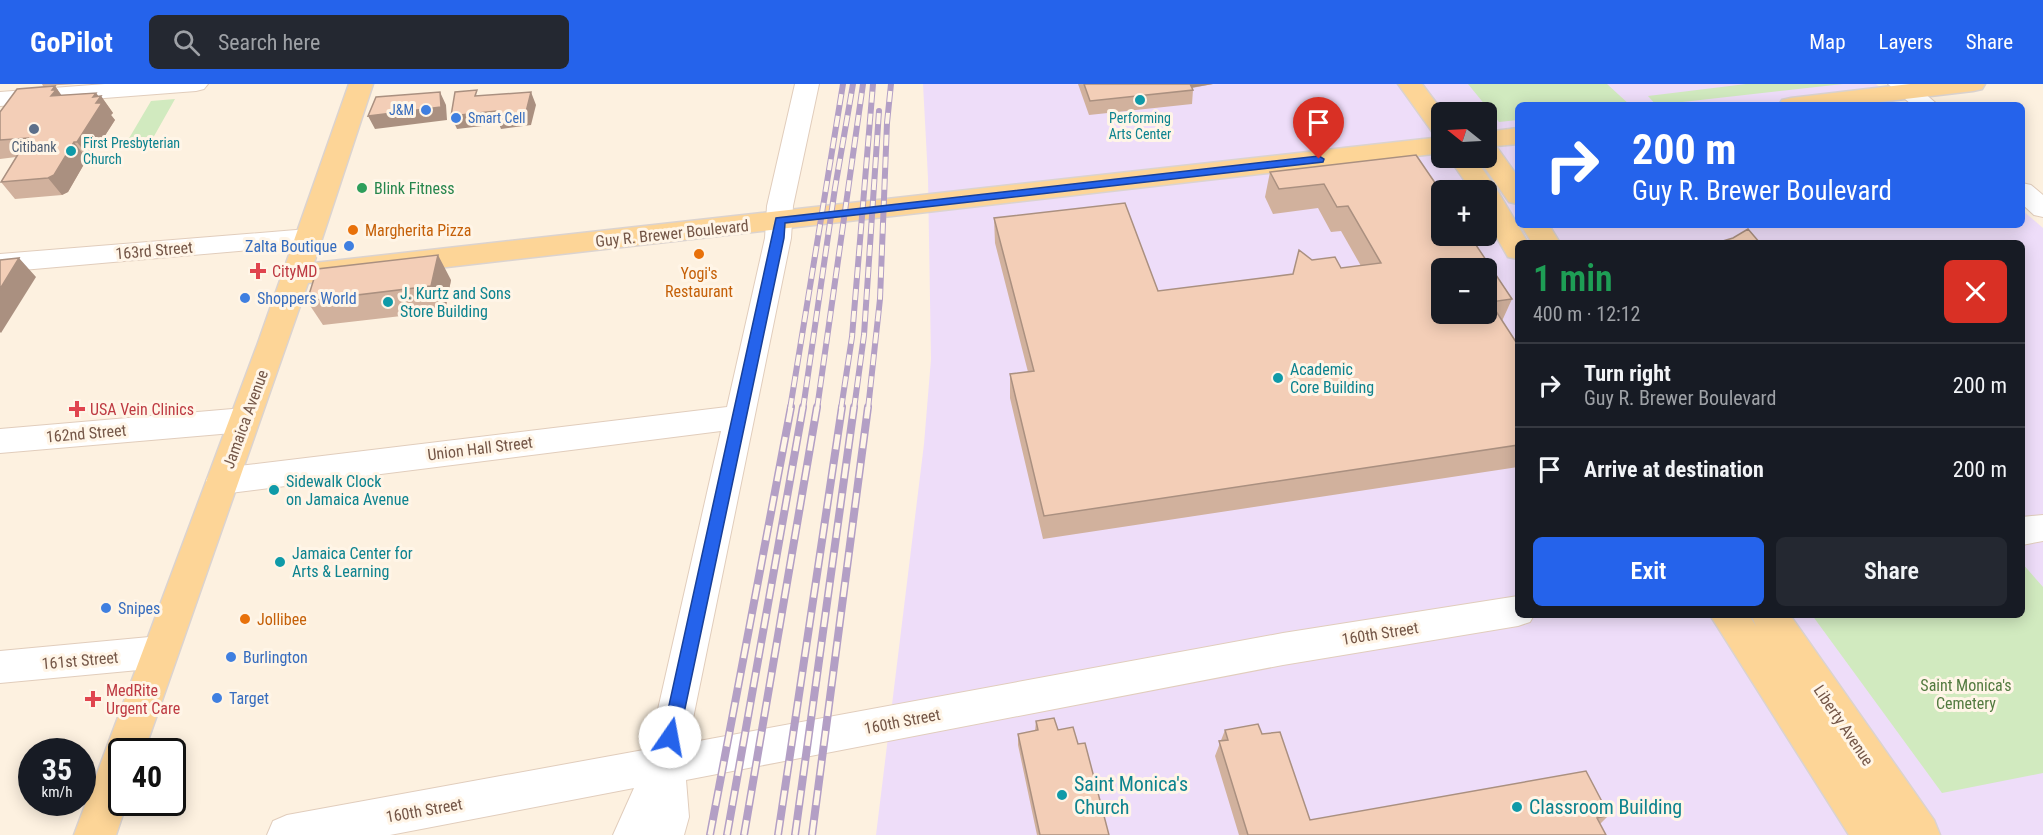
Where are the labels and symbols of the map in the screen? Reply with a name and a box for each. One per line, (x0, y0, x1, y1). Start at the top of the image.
marker: Performing Arts Center (1133, 93, 1147, 107)
pin (1293, 97, 1344, 159)
place label: J&M (389, 102, 414, 118)
north arrow (1431, 102, 1497, 168)
marker: J&M (419, 103, 433, 117)
place label: Smart Cell (468, 110, 525, 126)
place label: Performing Arts Center (1109, 110, 1171, 142)
marker: Smart Cell (449, 111, 463, 125)
marker: Citibank (27, 122, 41, 136)
place label: First Presbyterian Church (83, 135, 180, 167)
place label: Citibank (11, 139, 57, 155)
marker: First Presbyterian Church (64, 144, 78, 158)
place label: Blink Fitness (374, 179, 455, 198)
marker: Blink Fitness (355, 181, 369, 195)
street label: Guy R. Brewer Boulevard (595, 216, 750, 251)
place label: Margherita Pizza (365, 221, 471, 240)
marker: Margherita Pizza (346, 223, 360, 237)
place label: Zalta Boutique (245, 237, 337, 256)
street label: 163rd Street (115, 238, 194, 263)
marker: Zalta Boutique (342, 239, 356, 253)
marker: Yogi's Restaurant (692, 247, 706, 261)
marker: CityMD (249, 262, 267, 280)
place label: CityMD (272, 262, 317, 281)
place label: Yogi's Restaurant (665, 264, 733, 301)
place label: J. Kurtz and Sons Store Building (400, 284, 511, 321)
place label: Shoppers World (257, 289, 357, 308)
marker: Shoppers World (238, 291, 252, 305)
marker: J. Kurtz and Sons Store Building (381, 295, 395, 309)
place label: Academic Core Building (1290, 360, 1374, 397)
street label: Jamaica Avenue (219, 367, 272, 471)
marker: Academic Core Building (1271, 371, 1285, 385)
marker: USA Vein Clinics (68, 400, 86, 418)
place label: USA Vein Clinics (90, 400, 194, 419)
street label: 162nd Street (45, 421, 127, 446)
street label: Union Hall Street (426, 433, 534, 464)
place label: Sidewalk Clock on Jamaica Avenue (286, 472, 409, 509)
marker: Sidewalk Clock on Jamaica Avenue (267, 483, 281, 497)
place label: Jamaica Center for Arts & Learning (292, 544, 413, 581)
marker: Jamaica Center for Arts & Learning (273, 555, 287, 569)
place label: Snipes (118, 599, 160, 618)
marker: Snipes (99, 601, 113, 615)
place label: Jollibee (257, 610, 307, 629)
marker: Jollibee (238, 612, 252, 626)
street label: 160th Street (1340, 618, 1420, 649)
street label: 161st Street (41, 648, 119, 673)
place label: Burlington (243, 648, 308, 667)
marker: Burlington (224, 650, 238, 664)
park label: Saint Monica's Cemetery (1920, 676, 2012, 713)
place label: MedRite Urgent Care (106, 681, 180, 718)
street label: Liberty Avenue (1810, 681, 1877, 769)
place label: Target (229, 689, 269, 708)
marker: MedRite Urgent Care (84, 690, 102, 708)
marker: Target (210, 691, 224, 705)
position arrow (638, 705, 702, 769)
street label: 160th Street (862, 705, 942, 738)
speed limit sign: 40 (108, 738, 186, 816)
place label: Saint Monica's Church (1074, 772, 1188, 819)
marker: Saint Monica's Church (1055, 788, 1069, 802)
street label: 160th Street (384, 794, 464, 827)
place label: Classroom Building (1529, 795, 1682, 819)
marker: Classroom Building (1510, 800, 1524, 814)

